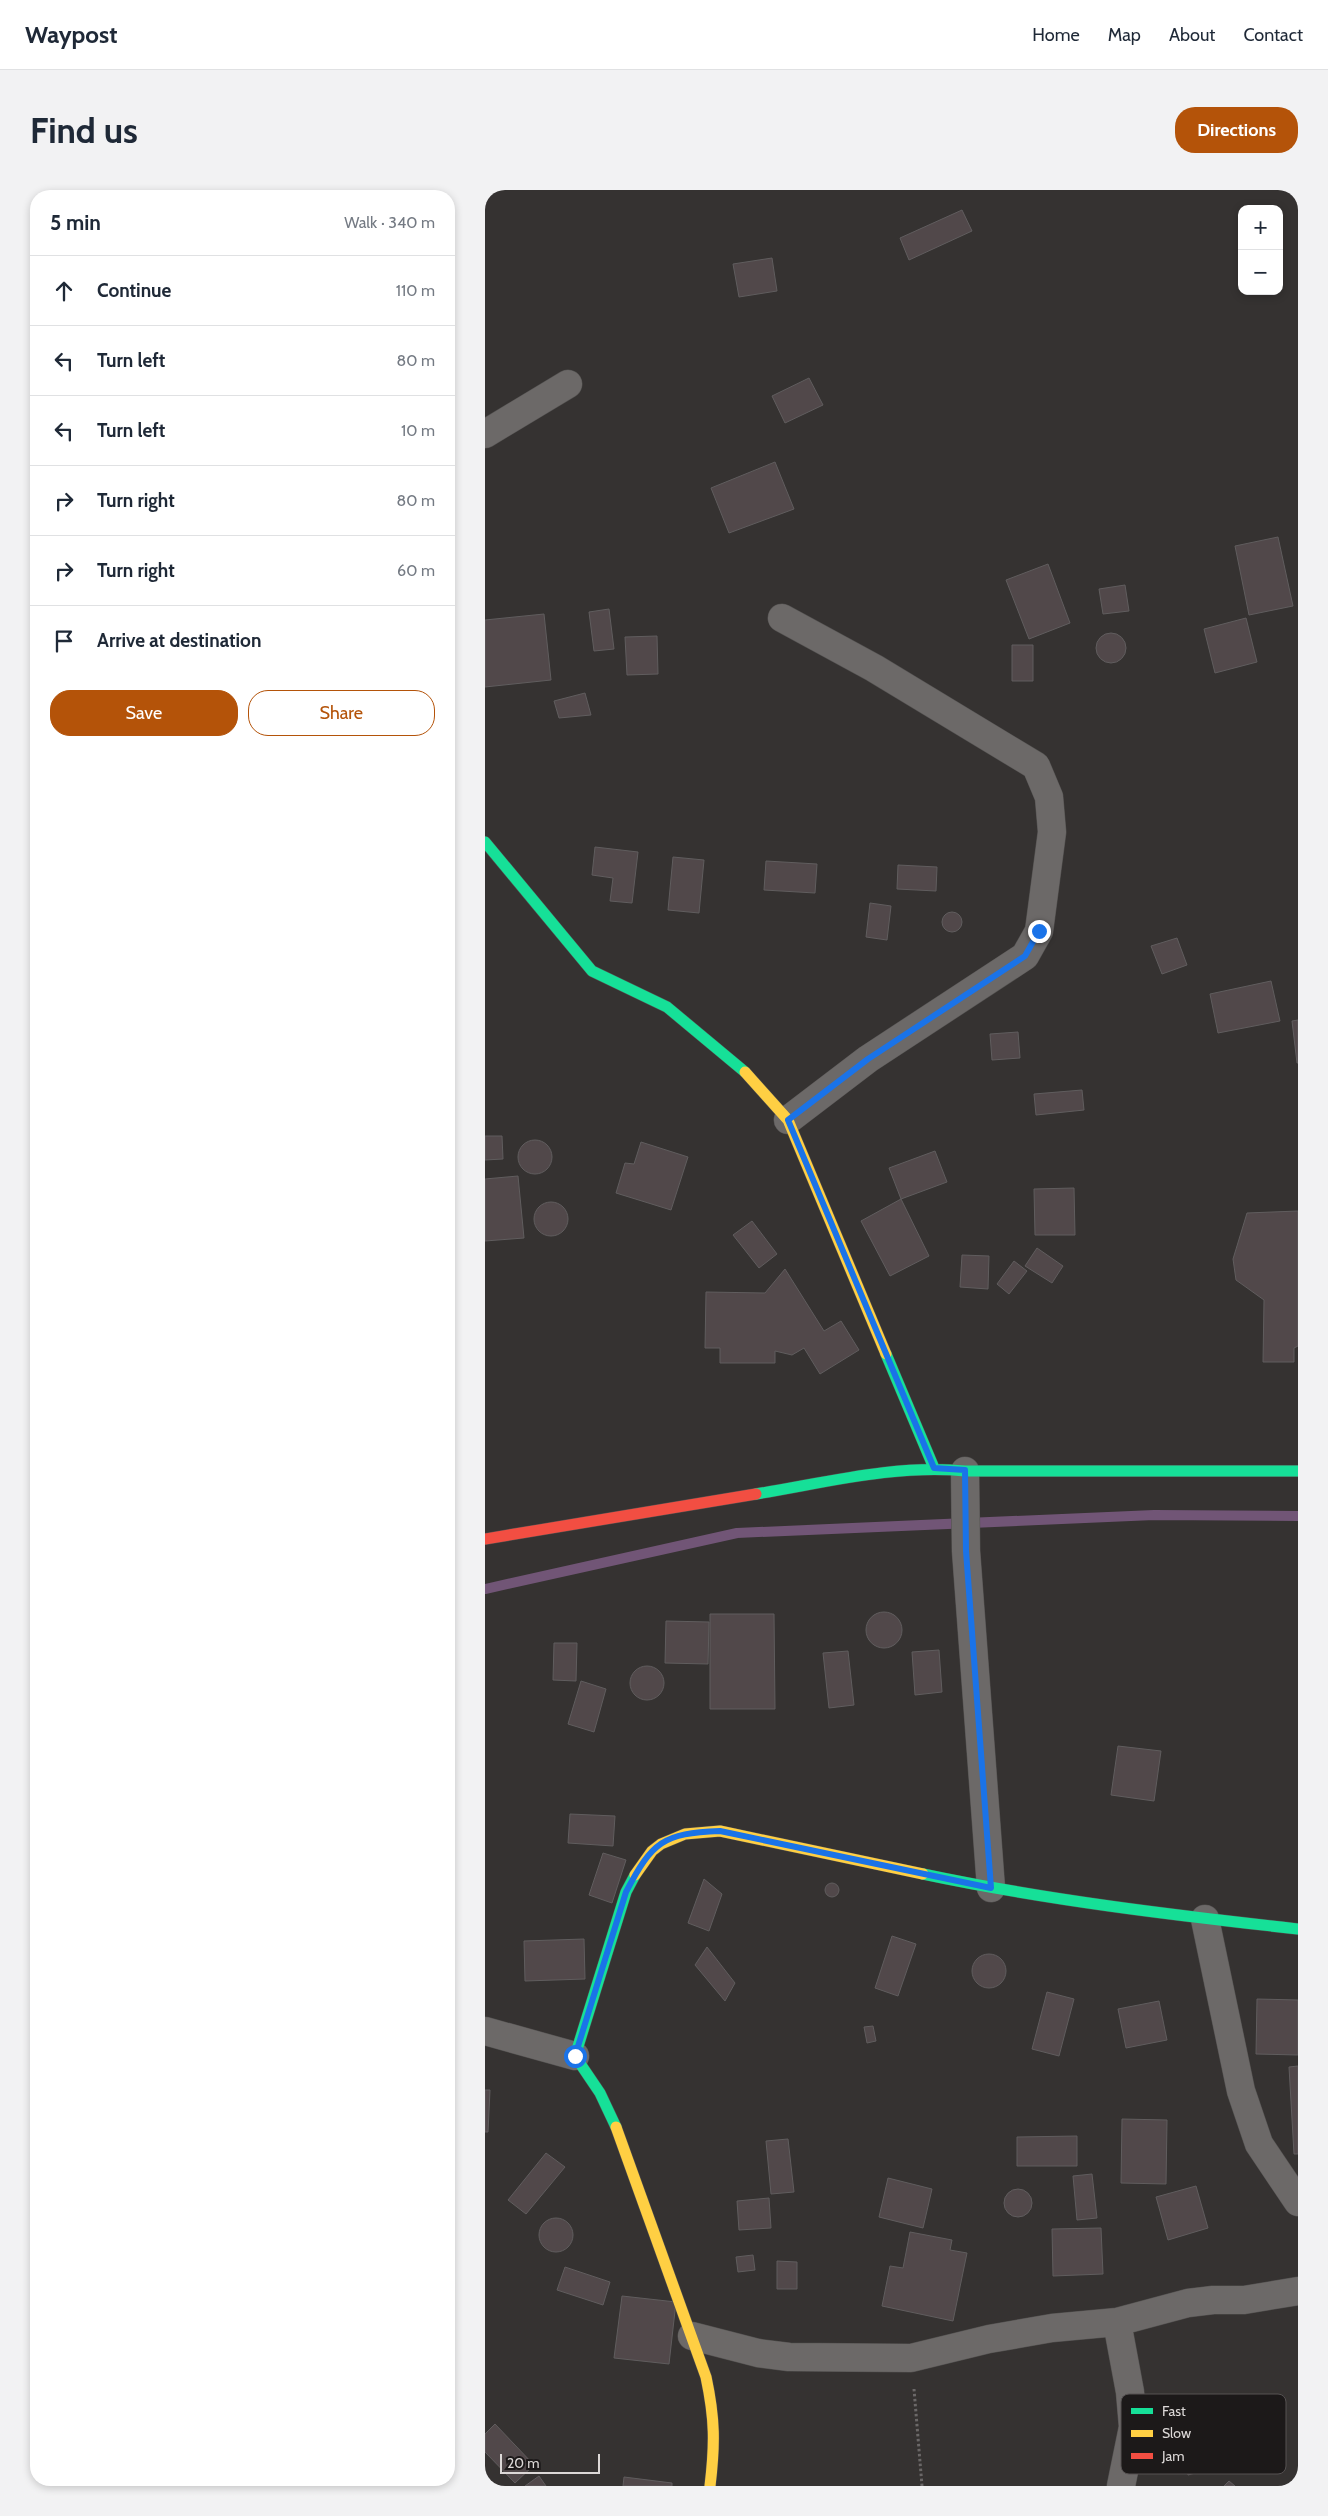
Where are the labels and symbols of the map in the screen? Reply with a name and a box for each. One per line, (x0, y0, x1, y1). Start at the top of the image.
route end (1028, 920, 1051, 943)
route start (564, 2045, 587, 2068)
legend (1121, 2394, 1286, 2474)
text: Fast (1162, 2402, 1186, 2420)
text: Slow (1162, 2424, 1191, 2442)
text: Jam (1161, 2447, 1184, 2465)
scale bar (500, 2451, 600, 2474)

